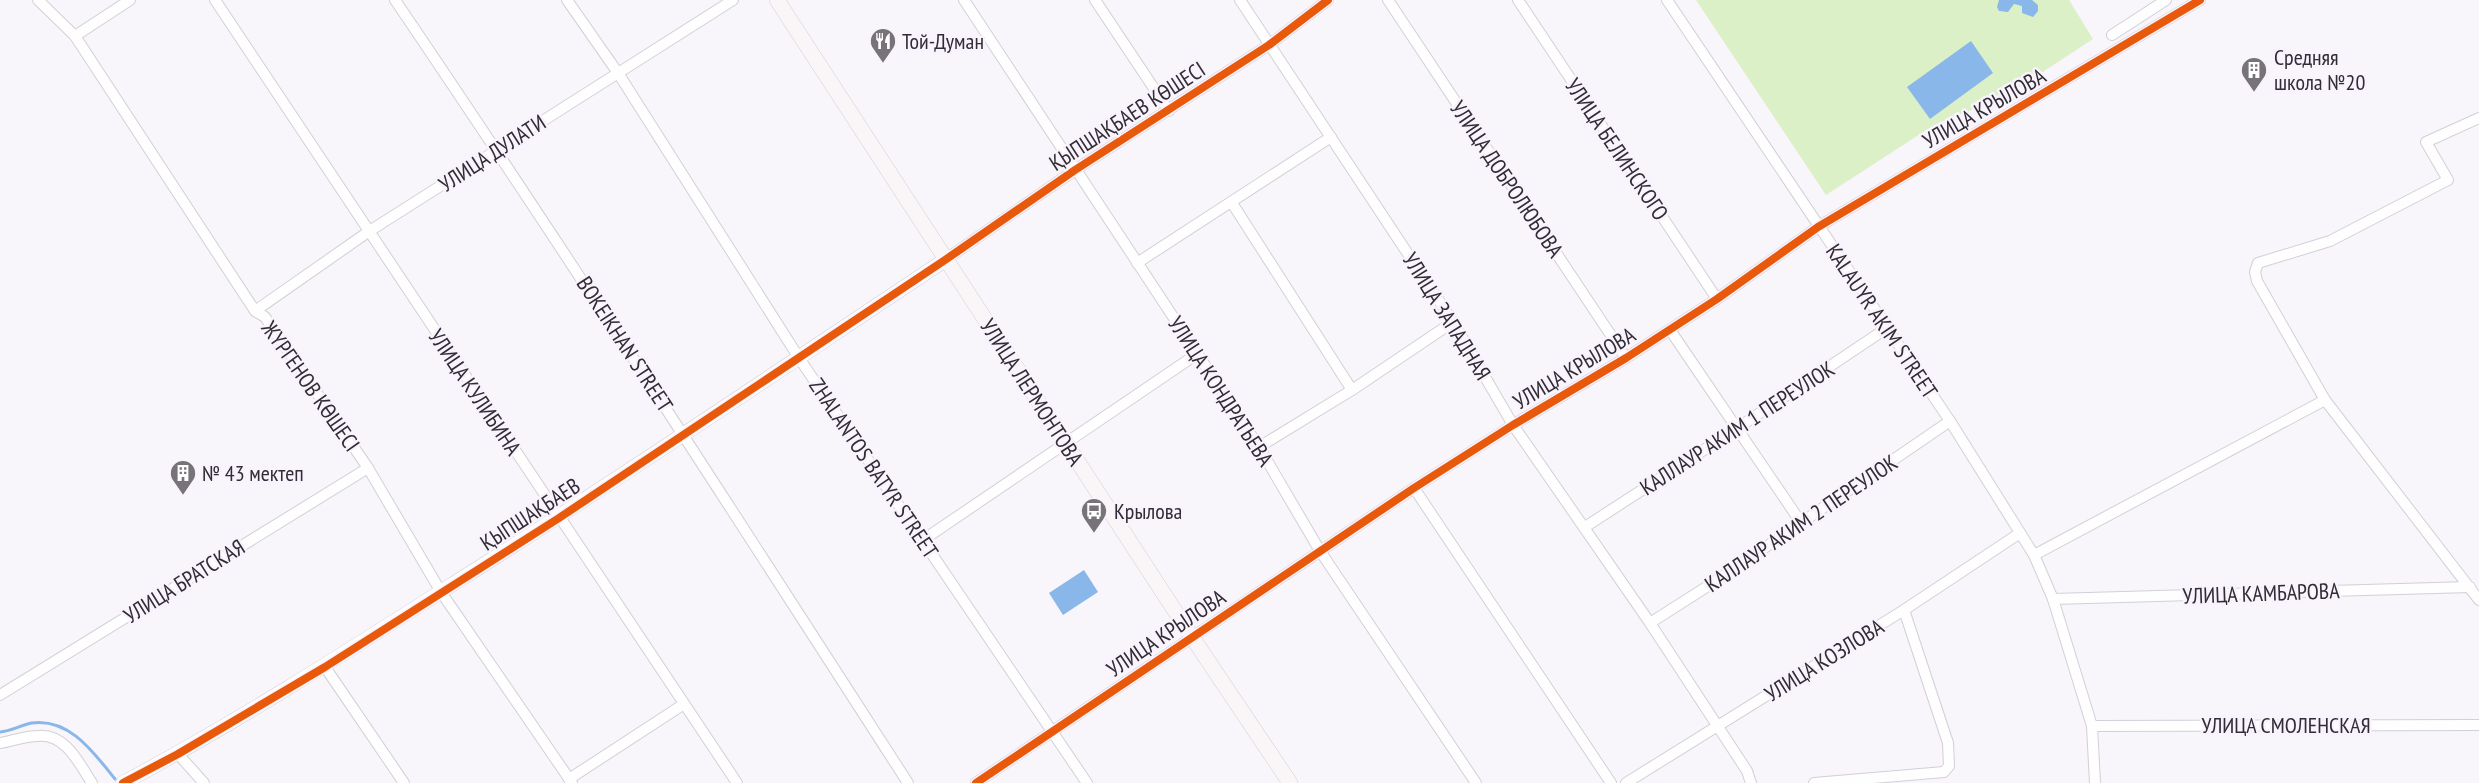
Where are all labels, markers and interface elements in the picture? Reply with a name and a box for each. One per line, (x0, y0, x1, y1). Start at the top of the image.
restaurant icon: Той-Думан (868, 26, 898, 64)
place label: Той-Думан (902, 27, 984, 55)
place label: Средняя школа №20 (2274, 43, 2365, 96)
street label: ҚЫПШАҚБАЕВ КӨШЕСІ (1044, 55, 1210, 177)
building icon: Средняя школа №20 (2239, 55, 2269, 93)
street label: УЛИЦА КРЫЛОВА (1917, 61, 2051, 155)
street label: УЛИЦА БЕЛИНСКОГО (1559, 73, 1675, 225)
street label: УЛИЦА ДОБРОЛЮБОВА (1444, 95, 1570, 263)
street label: УЛИЦА ДУЛАТИ (433, 108, 551, 198)
street label: KALAUYR AKIM STREET (1820, 239, 1944, 404)
street label: УЛИЦА ЗАПАДНАЯ (1397, 247, 1497, 385)
street label: BOKEIKHAN STREET (571, 271, 679, 417)
street label: УЛИЦА КОНДРАТЬЕВА (1162, 311, 1280, 472)
street label: УЛИЦА ЛЕРМОНТОВА (974, 313, 1090, 471)
street label: ЖҮРГЕНОВ КӨШЕСІ (255, 315, 366, 457)
street label: УЛИЦА КРЫЛОВА (1508, 320, 1641, 415)
street label: УЛИЦА КУЛИБИНА (422, 323, 528, 461)
street label: КАЛЛАУР АКИМ 1 ПЕРЕУЛОК (1634, 355, 1840, 501)
street label: ZHALANTOS BATYR STREET (803, 373, 945, 564)
street label: КАЛЛАУР АКИМ 2 ПЕРЕУЛОК (1699, 448, 1903, 598)
building icon: № 43 мектеп (168, 458, 198, 496)
place label: № 43 мектеп (202, 459, 304, 487)
street label: ҚЫПШАҚБАЕВ (475, 471, 585, 557)
bus stop icon: Крылова (1079, 496, 1109, 534)
place label: Крылова (1114, 497, 1182, 525)
street label: УЛИЦА БРАТСКАЯ (118, 533, 250, 629)
street label: УЛИЦА КАМБАРОВА (2182, 576, 2341, 610)
street label: УЛИЦА КРЫЛОВА (1101, 583, 1231, 683)
street label: УЛИЦА КОЗЛОВА (1759, 612, 1889, 708)
street label: УЛИЦА СМОЛЕНСКАЯ (2201, 711, 2371, 739)

